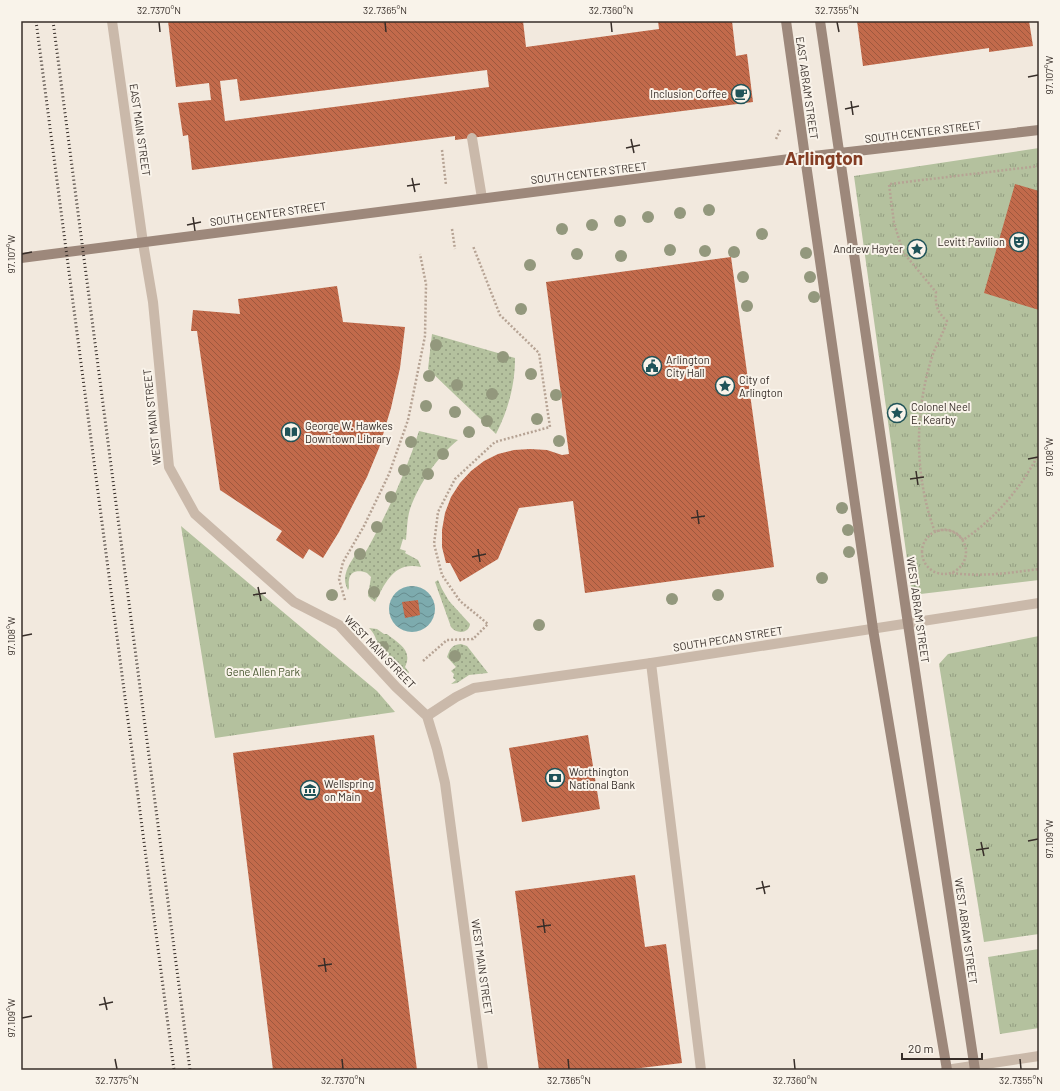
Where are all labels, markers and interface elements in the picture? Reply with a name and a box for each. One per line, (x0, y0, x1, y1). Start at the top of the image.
text: 32.7370°N (137, 4, 181, 16)
text: 32.7365°N (363, 4, 407, 16)
text: 32.7360°N (589, 4, 633, 16)
text: 32.7355°N (815, 4, 859, 16)
street label: EAST ABRAM STREET (794, 36, 821, 140)
text: 97.107°W (1043, 55, 1055, 94)
street label: EAST MAIN STREET (128, 83, 153, 177)
cafe icon: Inclusion Coffee (730, 83, 752, 105)
place label: Inclusion Coffee (650, 87, 727, 100)
street label: SOUTH CENTER STREET (864, 118, 982, 145)
district label: Arlington (785, 146, 863, 169)
street label: SOUTH CENTER STREET (530, 159, 648, 186)
street label: SOUTH CENTER STREET (209, 199, 327, 228)
theatre icon: Levitt Pavilion (1008, 231, 1030, 253)
text: 97.107°W (5, 234, 17, 273)
place label: Levitt Pavilion (937, 235, 1005, 248)
place icon: Andrew Hayter (906, 238, 928, 260)
place label: Andrew Hayter (833, 242, 903, 255)
place label: Arlington City Hall (666, 353, 710, 379)
public building icon: Arlington City Hall (641, 355, 663, 377)
street label: WEST MAIN STREET (140, 368, 163, 466)
place label: City of Arlington (739, 373, 783, 399)
place icon: City of Arlington (714, 375, 736, 397)
place label: Colonel Neel E. Kearby (911, 400, 970, 426)
place icon: Colonel Neel E. Kearby (886, 402, 908, 424)
place label: George W. Hawkes Downtown Library (305, 419, 393, 445)
library icon: George W. Hawkes Downtown Library (280, 421, 302, 443)
text: 97.108°W (1043, 437, 1055, 477)
street label: WEST ABRAM STREET (905, 556, 932, 664)
street label: WEST MAIN STREET (342, 612, 419, 691)
text: 97.108°W (5, 616, 17, 656)
street label: SOUTH PECAN STREET (672, 623, 784, 654)
park label: Gene Allen Park (226, 665, 300, 678)
place label: Worthington National Bank (569, 765, 635, 791)
bank icon: Worthington National Bank (544, 767, 566, 789)
place label: Wellspring on Main (324, 777, 374, 803)
museum icon: Wellspring on Main (299, 779, 321, 801)
text: 97.109°W (1043, 819, 1055, 859)
street label: WEST ABRAM STREET (953, 877, 980, 985)
street label: WEST MAIN STREET (469, 918, 496, 1016)
text: 97.109°W (5, 998, 17, 1038)
scale bar (902, 1035, 982, 1061)
text: 20 m (908, 1041, 934, 1055)
text: 32.7375°N (95, 1074, 139, 1086)
text: 32.7370°N (321, 1074, 365, 1086)
text: 32.7365°N (547, 1074, 591, 1086)
text: 32.7360°N (773, 1074, 817, 1086)
text: 32.7355°N (999, 1074, 1043, 1086)

